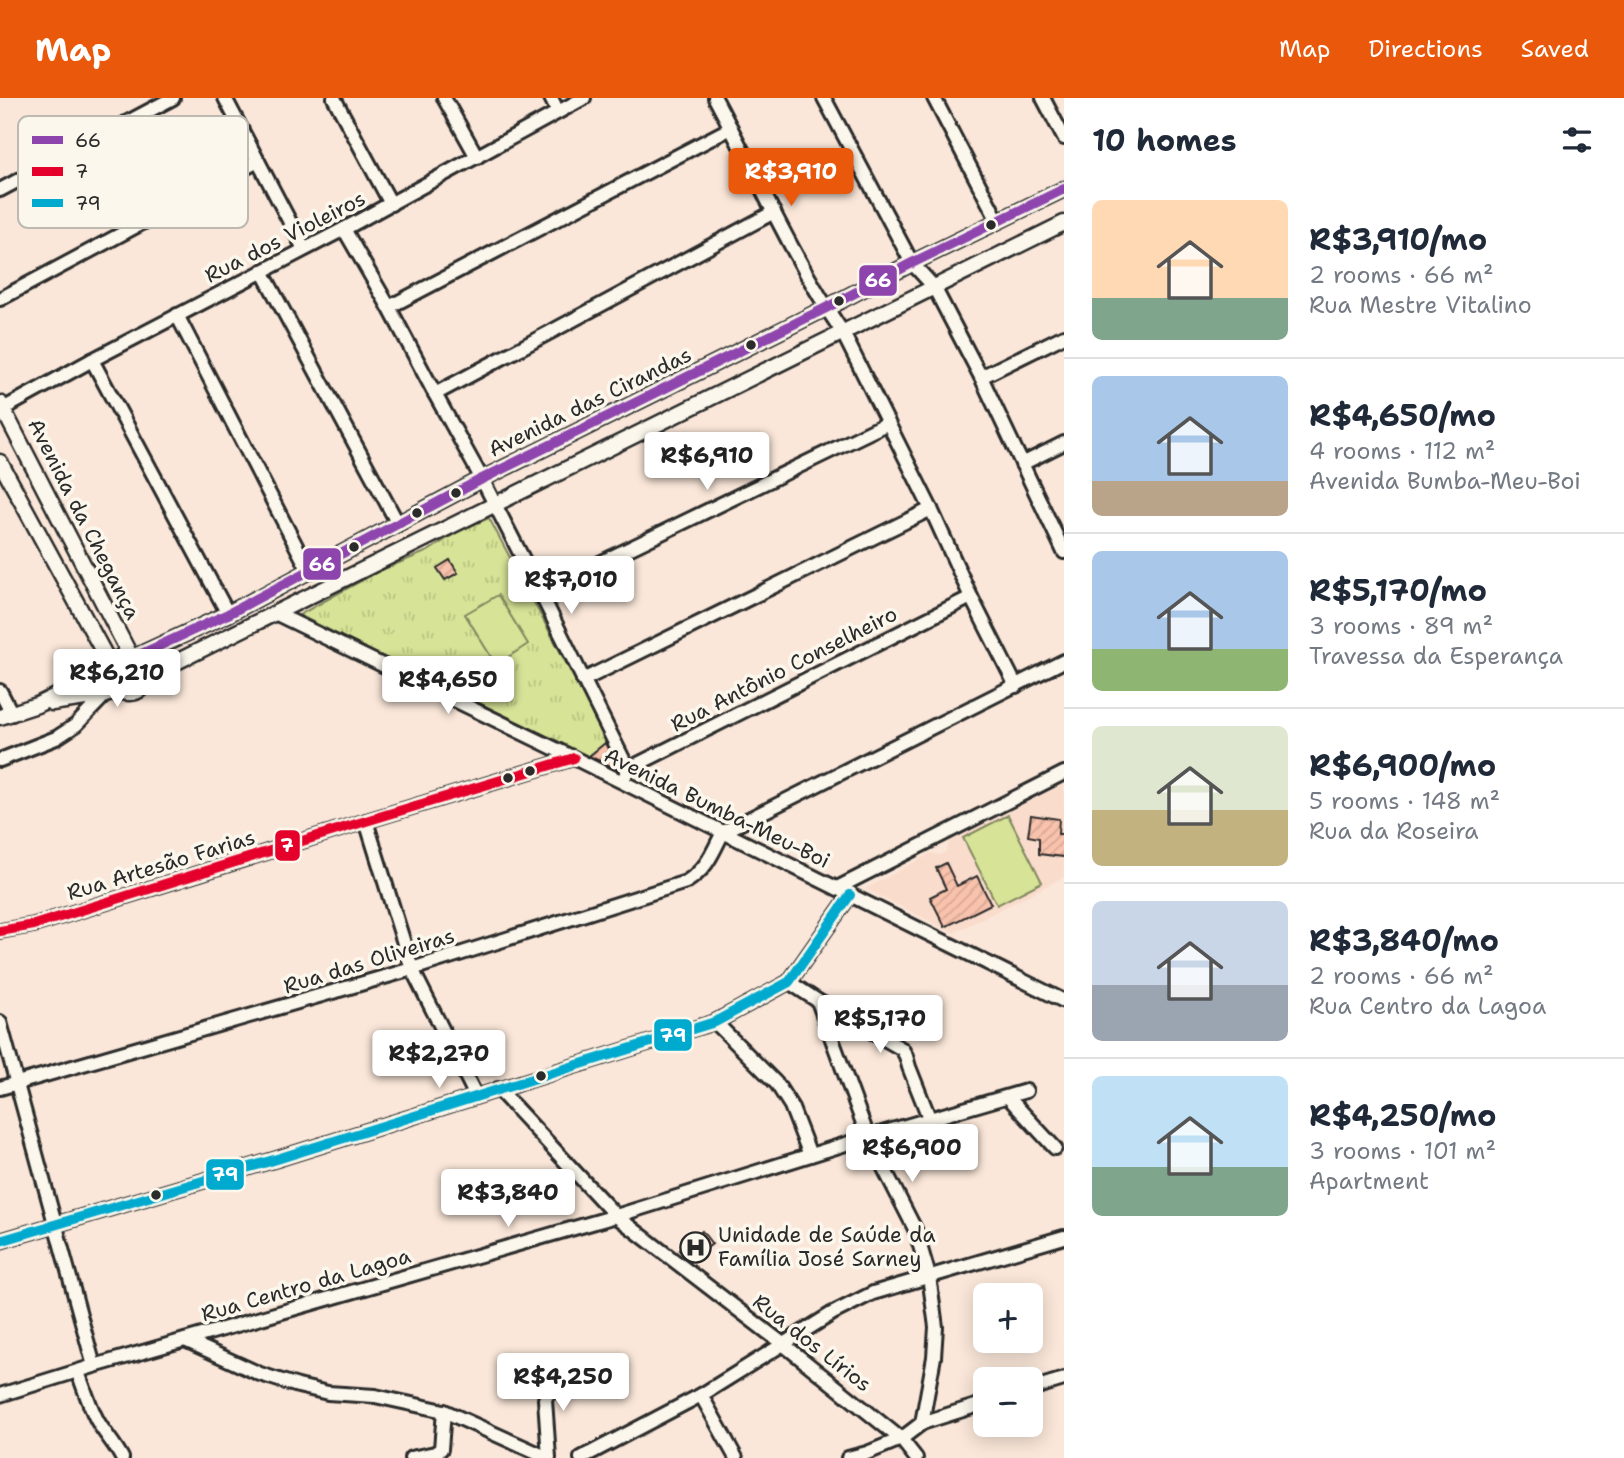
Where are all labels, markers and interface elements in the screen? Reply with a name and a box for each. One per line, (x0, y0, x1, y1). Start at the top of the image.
text: Map (35, 27, 111, 72)
text: Map (1279, 33, 1330, 65)
text: Directions (1368, 33, 1483, 65)
text: Saved (1521, 33, 1589, 65)
legend (18, 116, 248, 228)
text: 10 homes (1092, 120, 1237, 161)
icon: filters (1558, 121, 1596, 159)
text: 66 (75, 128, 101, 153)
pin: R$3,910 (726, 148, 856, 208)
text: R$3,910 (745, 156, 837, 186)
text: 7 (75, 159, 88, 184)
street label: Rua dos Violeiros (200, 184, 370, 290)
text: 79 (75, 191, 101, 216)
unlabelled marker (984, 218, 998, 232)
text: R$3,910/mo (1309, 219, 1487, 260)
icon: home (1148, 228, 1232, 312)
text: 2 rooms · 66 m² (1309, 260, 1494, 290)
line badge: 66 (858, 264, 898, 297)
text: 66 (865, 268, 891, 293)
text: Rua Mestre Vitalino (1309, 290, 1532, 320)
unlabelled marker (832, 294, 846, 308)
unlabelled marker (744, 338, 758, 352)
street label: Avenida das Cirandas (484, 341, 696, 463)
text: R$4,650/mo (1309, 395, 1496, 436)
icon: home (1148, 404, 1232, 488)
street label: Avenida da Chegança (21, 414, 147, 624)
pin: R$6,910 (642, 432, 772, 492)
text: 4 rooms · 112 m² (1309, 436, 1495, 466)
text: R$6,910 (660, 440, 754, 470)
text: Avenida Bumba-Meu-Boi (1309, 466, 1581, 496)
unlabelled marker (449, 486, 463, 500)
unlabelled marker (410, 506, 424, 520)
unlabelled marker (347, 540, 361, 554)
line badge: 66 (302, 547, 342, 581)
text: 66 (309, 552, 335, 577)
pin: R$7,010 (506, 556, 636, 616)
text: R$7,010 (524, 564, 618, 594)
text: R$5,170/mo (1309, 570, 1487, 611)
icon: home (1148, 579, 1232, 663)
street label: Rua Antônio Conselheiro (666, 600, 902, 738)
text: 3 rooms · 89 m² (1309, 611, 1493, 641)
text: Travessa da Esperança (1309, 641, 1563, 671)
pin: R$6,210 (52, 650, 182, 709)
pin: R$4,650 (383, 656, 513, 716)
text: R$6,210 (69, 657, 165, 687)
text: R$4,650 (398, 664, 498, 694)
street label: Avenida Bumba-Meu-Boi (599, 741, 835, 875)
text: R$6,900/mo (1309, 745, 1496, 786)
icon: home (1148, 754, 1232, 838)
unlabelled marker (523, 764, 537, 778)
unlabelled marker (501, 771, 515, 785)
text: 5 rooms · 148 m² (1309, 786, 1500, 816)
text: Rua da Roseira (1309, 816, 1479, 846)
street label: Rua Artesão Farias (64, 823, 258, 907)
line badge: 7 (274, 829, 301, 862)
text: 7 (280, 833, 294, 858)
text: R$3,840/mo (1309, 920, 1499, 961)
street label: Rua das Oliveiras (280, 922, 458, 1000)
icon: home (1148, 929, 1232, 1013)
text: 2 rooms · 66 m² (1309, 961, 1494, 991)
text: Rua Centro da Lagoa (1309, 991, 1546, 1021)
pin: R$5,170 (815, 996, 945, 1055)
text: R$5,170 (834, 1003, 926, 1033)
line badge: 79 (653, 1018, 693, 1052)
text: 79 (660, 1023, 686, 1048)
pin: R$2,270 (374, 1030, 504, 1090)
text: R$2,270 (388, 1038, 490, 1068)
unlabelled marker (534, 1069, 548, 1083)
text: R$4,250/mo (1309, 1095, 1496, 1136)
icon: home (1148, 1104, 1232, 1188)
pin: R$6,900 (847, 1124, 977, 1184)
text: R$6,900 (862, 1132, 962, 1162)
text: 3 rooms · 101 m² (1309, 1136, 1496, 1166)
line badge: 79 (205, 1158, 245, 1191)
text: 79 (212, 1162, 238, 1187)
text: Apartment (1309, 1166, 1429, 1196)
pin: R$3,840 (443, 1170, 573, 1229)
text: R$3,840 (457, 1177, 559, 1207)
unlabelled marker (149, 1188, 163, 1202)
place label: Unidade de Saúde da Família José Sarney (718, 1221, 936, 1273)
hospital icon: Unidade de Saúde da Família José Sarney (678, 1230, 712, 1264)
street label: Rua Centro da Lagoa (198, 1242, 414, 1328)
map controls (973, 1283, 1043, 1437)
button: + (973, 1283, 1043, 1353)
street label: Rua dos Lírios (747, 1288, 877, 1398)
pin: R$4,250 (498, 1354, 628, 1413)
text: R$4,250 (513, 1361, 613, 1391)
button: − (973, 1367, 1043, 1437)

